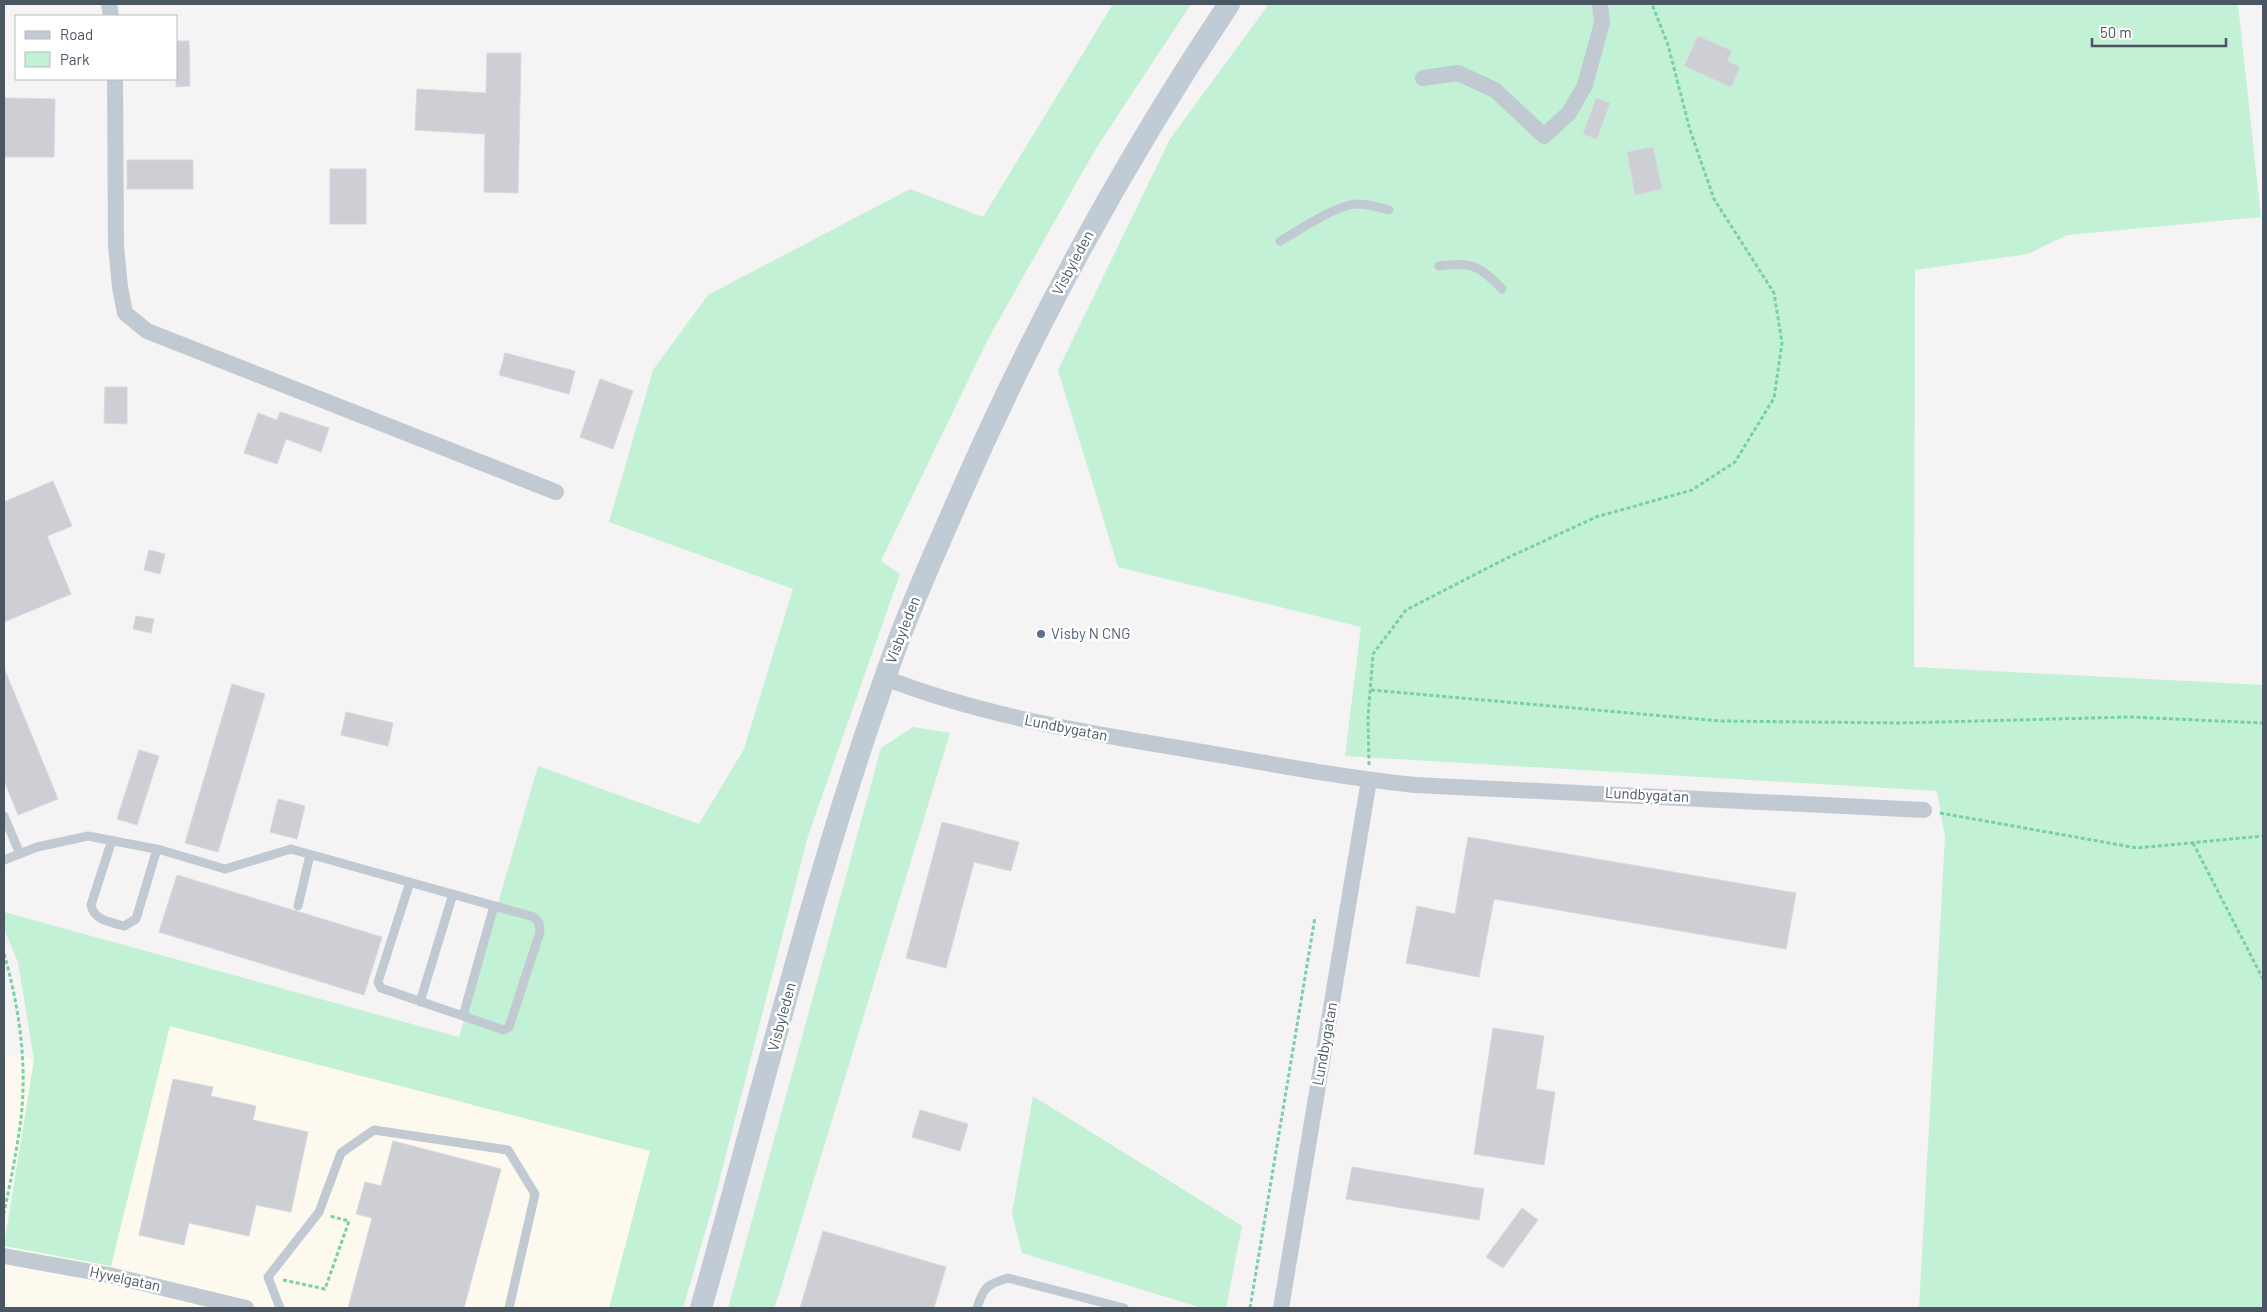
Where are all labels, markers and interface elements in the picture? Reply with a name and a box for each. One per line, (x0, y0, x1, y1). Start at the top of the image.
legend (15, 15, 178, 80)
scale bar (2092, 15, 2226, 47)
text: 50 m (2100, 23, 2132, 41)
text: Road (60, 25, 93, 43)
text: Park (60, 50, 90, 68)
street label: Visbyleden (1048, 227, 1097, 298)
street label: Visbyleden (881, 593, 923, 666)
place label: Visby N CNG (1051, 624, 1130, 642)
marker: Visby N CNG (1035, 628, 1047, 640)
street label: Lundbygatan (1023, 710, 1109, 744)
street label: Lundbygatan (1605, 783, 1690, 805)
street label: Visbyleden (763, 980, 799, 1053)
street label: Lundbygatan (1308, 1001, 1340, 1087)
street label: Hyvelgatan (88, 1262, 162, 1294)

